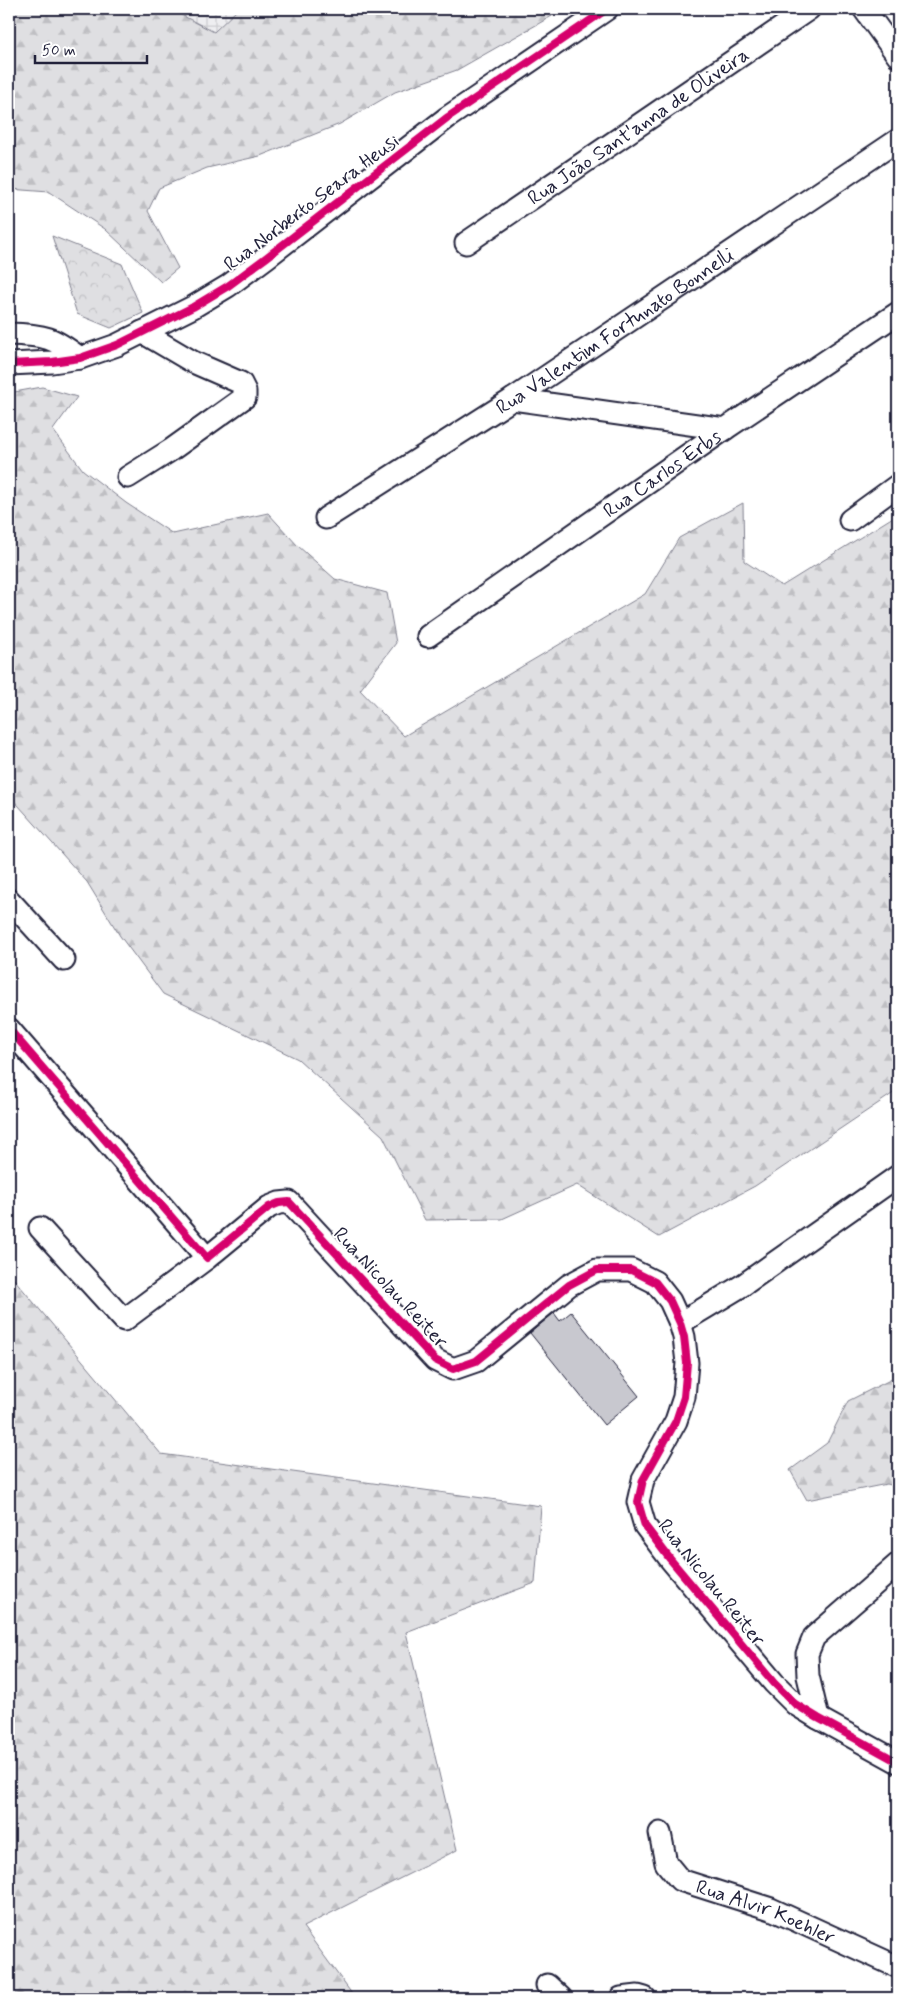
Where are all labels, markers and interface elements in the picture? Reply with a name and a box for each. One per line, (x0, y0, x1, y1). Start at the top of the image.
scale bar (35, 32, 148, 64)
text: 50 m (42, 41, 76, 61)
street label: Rua João Sant'anna de Oliveira (523, 42, 755, 212)
street label: Rua Norberto Seara Heusi (219, 128, 405, 278)
street label: Rua Valentim Fortunato Bonnelli (491, 242, 740, 422)
street label: Rua Carlos Erbs (598, 424, 727, 525)
street label: Rua Nicolau Reiter (327, 1222, 454, 1355)
street label: Rua Nicolau Reiter (651, 1514, 771, 1653)
street label: Rua Alvir Koehler (692, 1874, 839, 1952)

